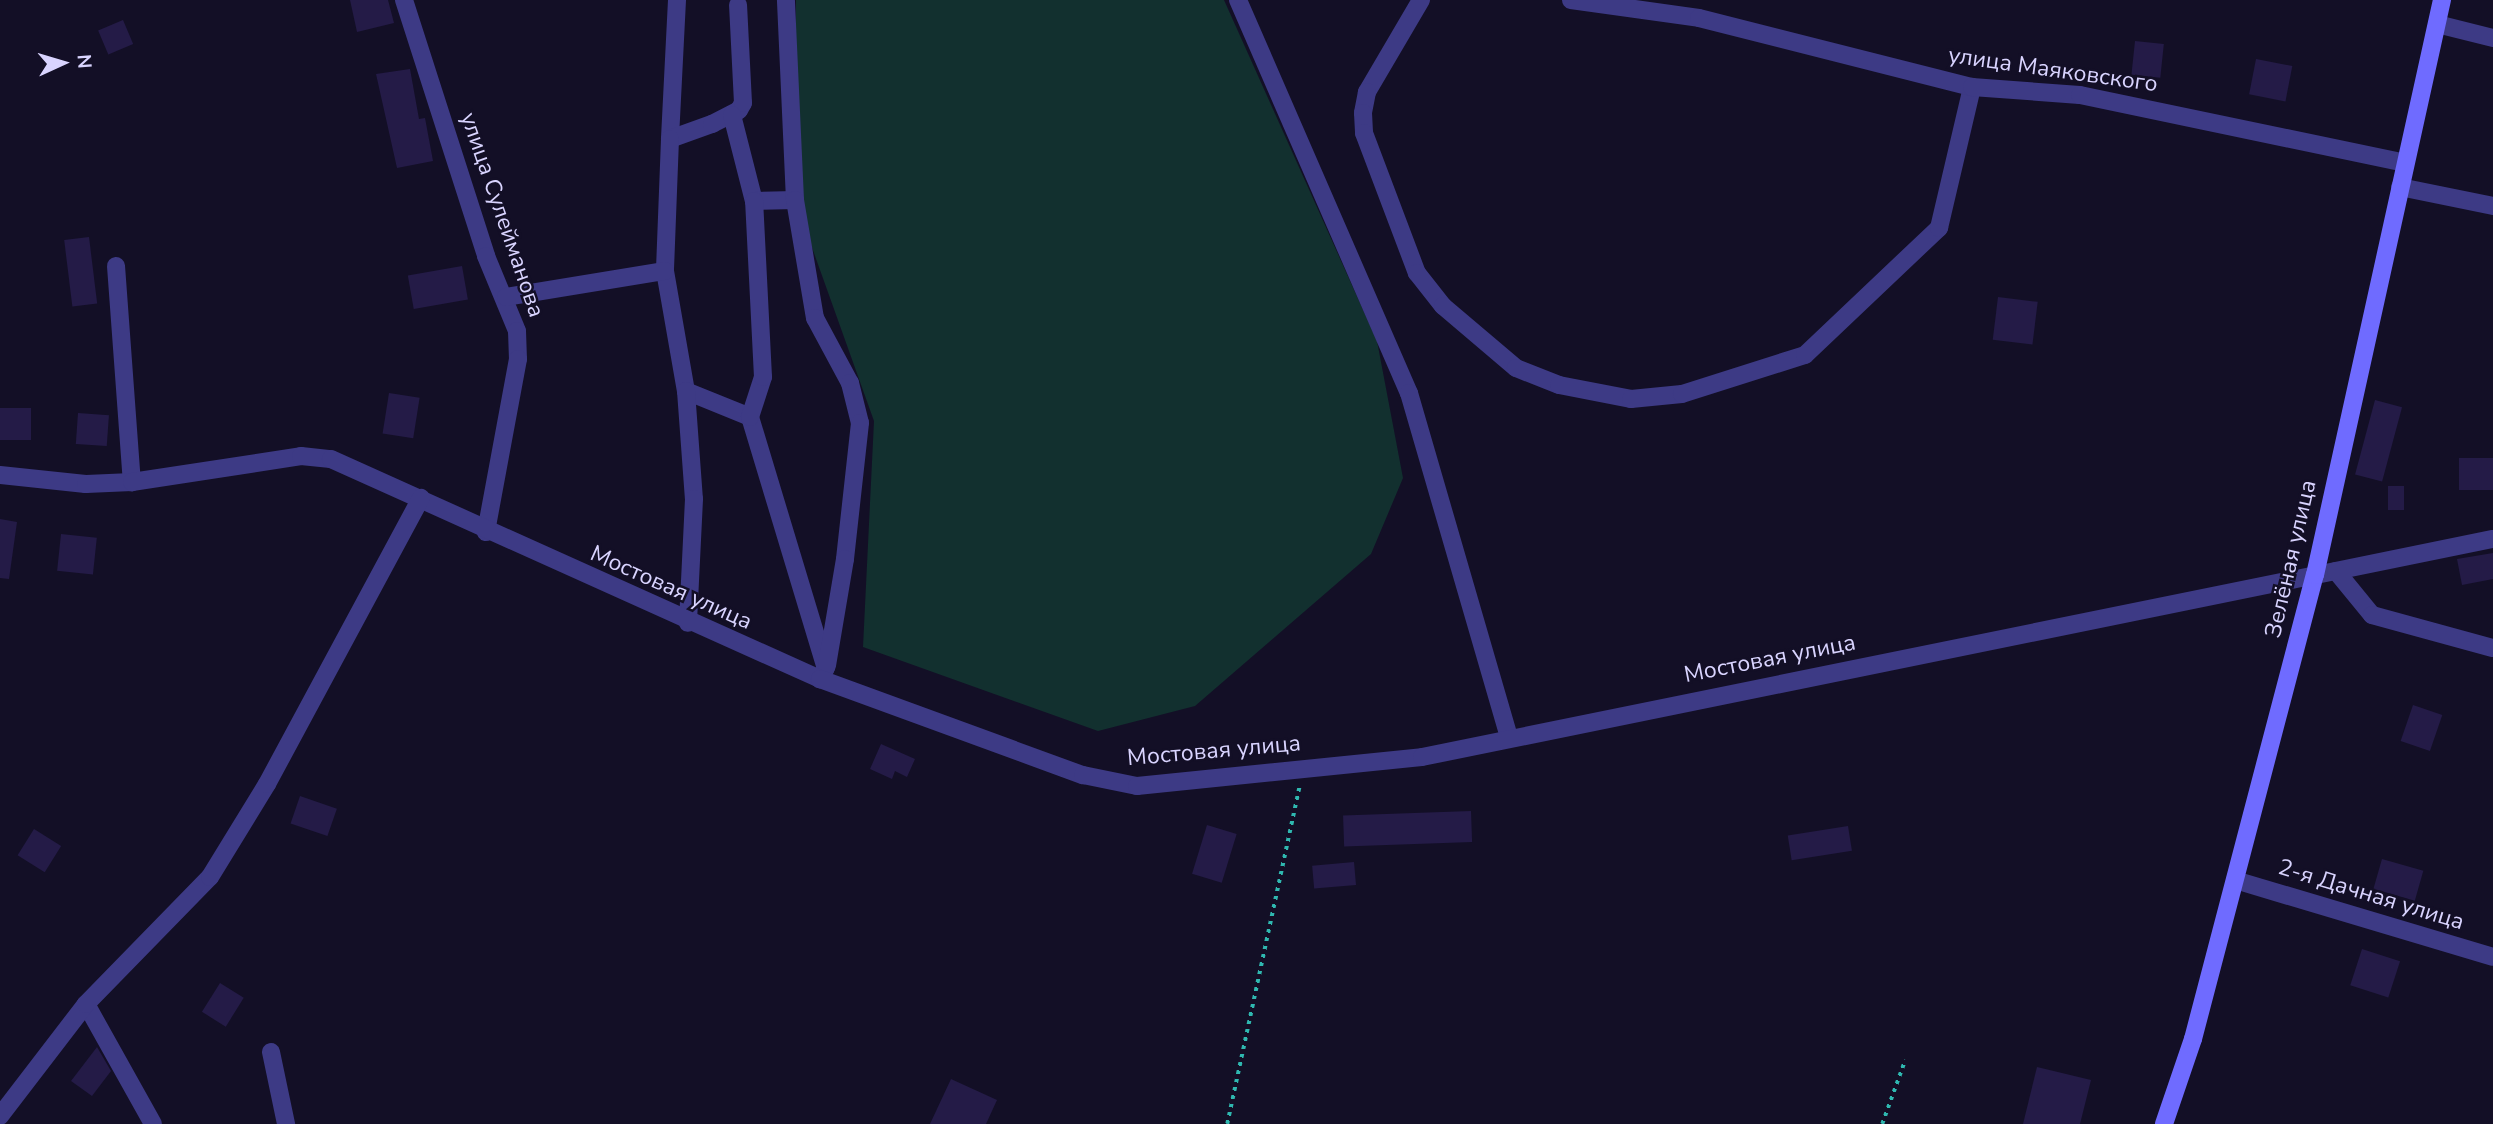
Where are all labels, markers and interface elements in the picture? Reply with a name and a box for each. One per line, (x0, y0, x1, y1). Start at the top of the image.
north arrow (28, 28, 98, 98)
street label: улица Маяковского (1946, 42, 2160, 98)
text: N (70, 54, 97, 70)
street label: улица Сулейманова (454, 109, 550, 321)
street label: Зелёная улица (2259, 477, 2323, 641)
street label: Мостовая улица (586, 540, 756, 636)
street label: Мостовая улица (1682, 629, 1858, 689)
street label: Мостовая улица (1126, 730, 1302, 772)
street label: 2-я Дачная улица (2275, 854, 2467, 936)

